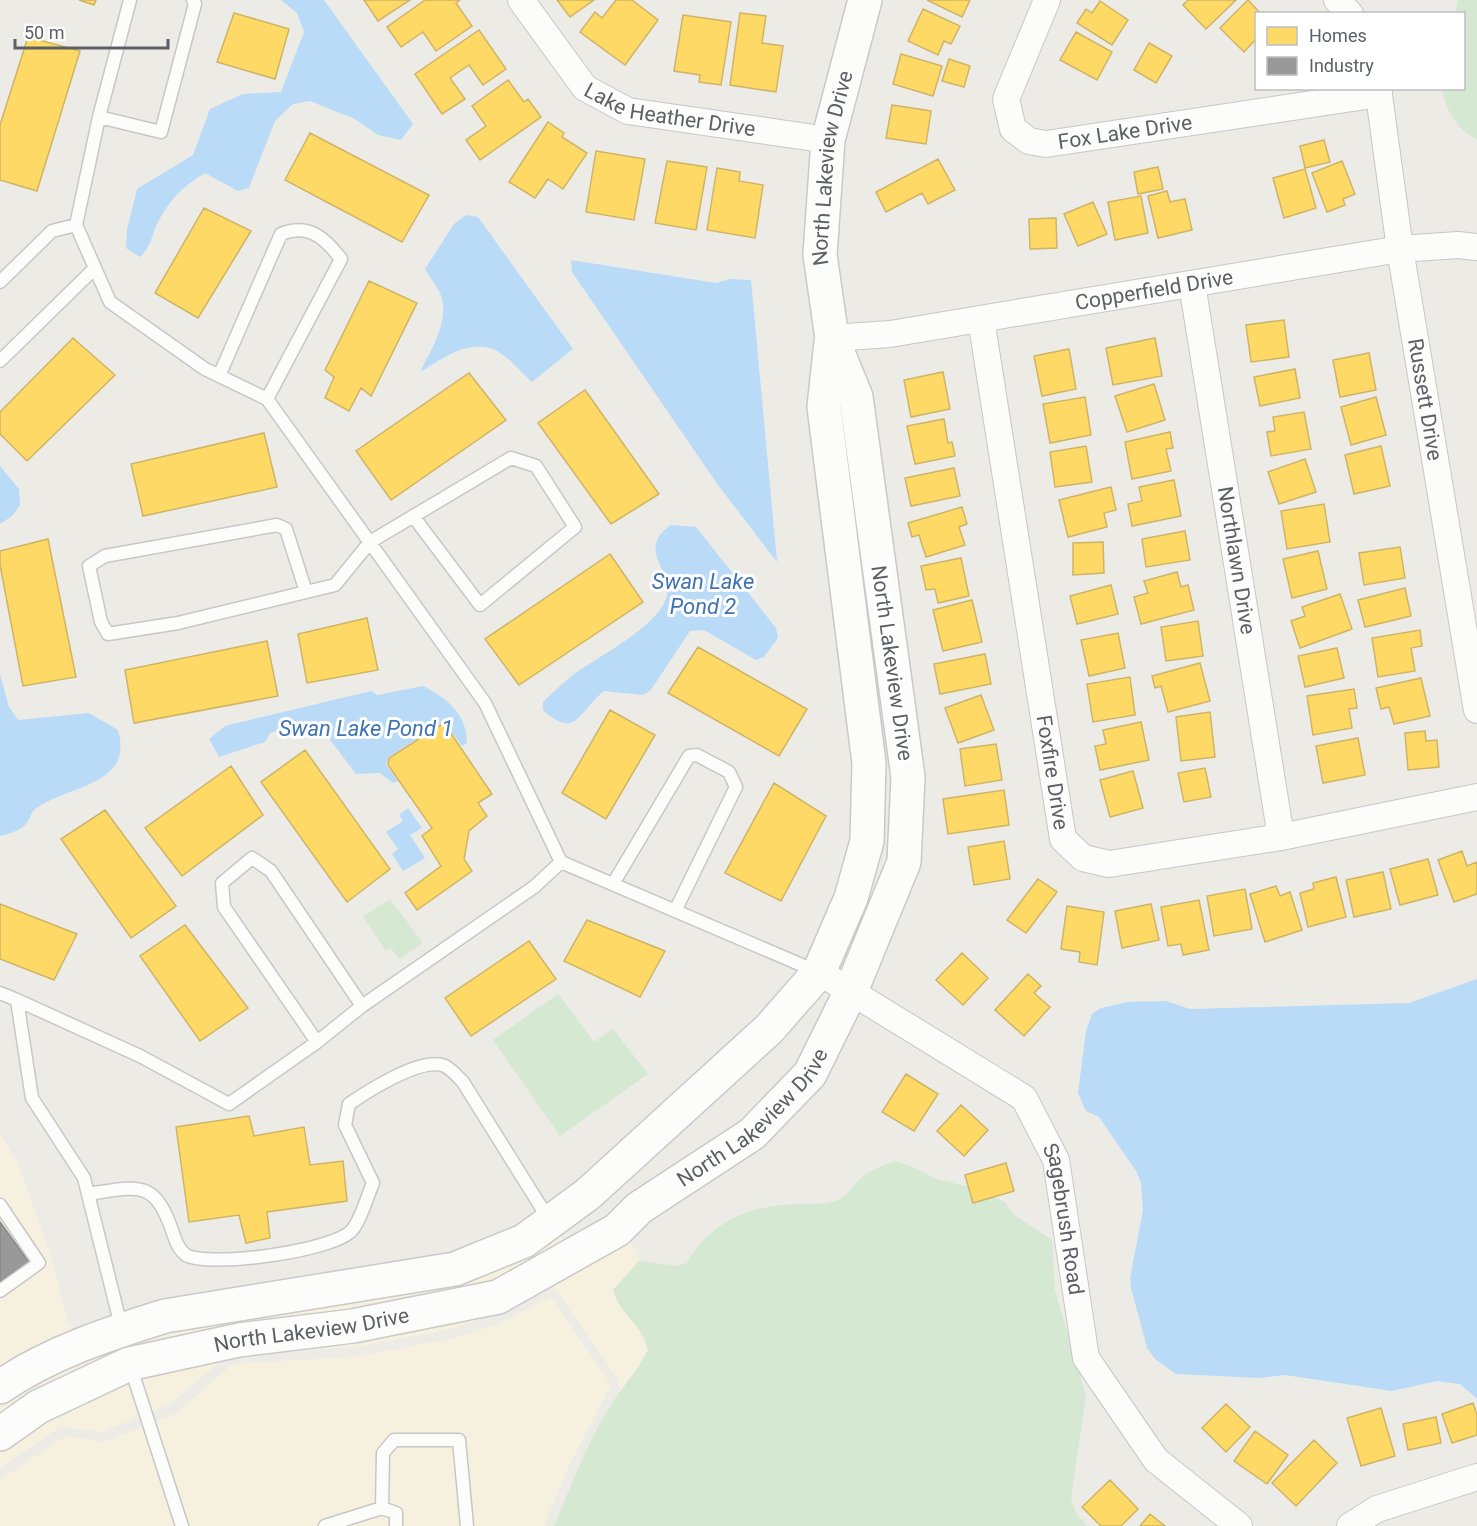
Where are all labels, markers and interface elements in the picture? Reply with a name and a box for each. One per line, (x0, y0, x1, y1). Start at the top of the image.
scale bar (15, 12, 168, 50)
legend (1255, 12, 1465, 90)
text: 50 m (24, 22, 64, 43)
text: Homes (1309, 25, 1367, 46)
text: Industry (1309, 55, 1374, 76)
street label: North Lakeview Drive (807, 68, 858, 267)
street label: Lake Heather Drive (580, 78, 757, 141)
street label: Fox Lake Drive (1056, 110, 1194, 154)
street label: Copperfield Drive (1073, 265, 1235, 315)
street label: Russett Drive (1403, 337, 1447, 462)
street label: Northlawn Drive (1213, 485, 1260, 636)
street label: North Lakeview Drive (866, 564, 918, 762)
water label: Swan Lake Pond 2 (652, 569, 754, 619)
street label: Foxfire Drive (1032, 713, 1073, 831)
water label: Swan Lake Pond 1 (279, 716, 453, 741)
street label: North Lakeview Drive (673, 1045, 833, 1192)
street label: Sagebrush Road (1038, 1139, 1088, 1296)
street label: North Lakeview Drive (212, 1303, 411, 1357)

